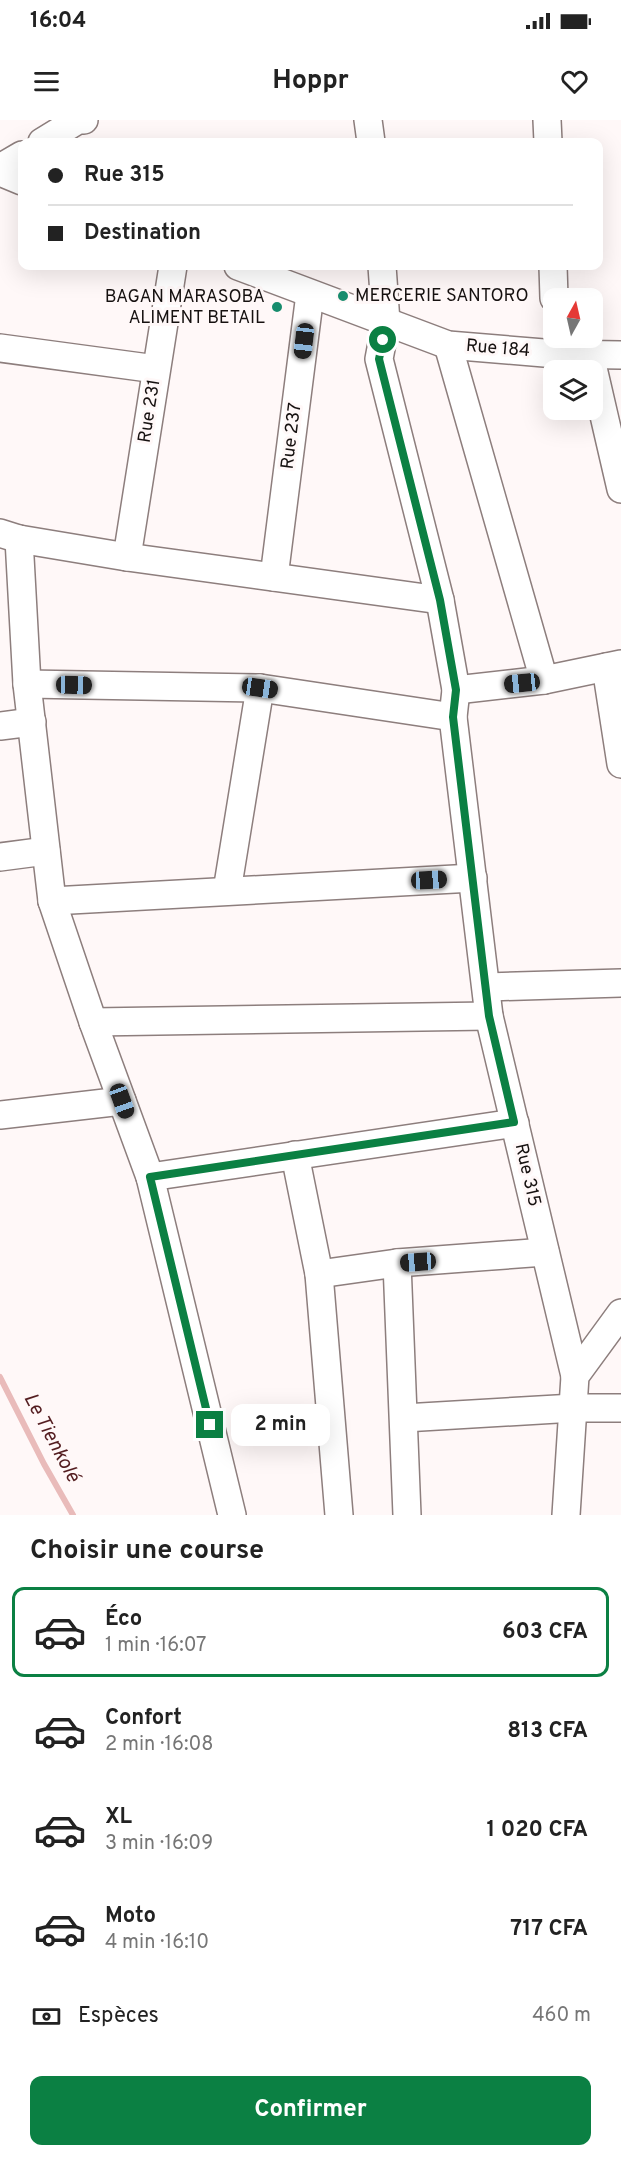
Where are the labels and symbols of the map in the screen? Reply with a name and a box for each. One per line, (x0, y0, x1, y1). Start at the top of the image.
place label: MERCERIE SANTORO (355, 285, 529, 308)
place label: BAGAN MARASOBA ALIMENT BETAIL (105, 286, 265, 330)
north arrow (543, 288, 603, 348)
marker: MERCERIE SANTORO (336, 289, 350, 303)
marker: BAGAN MARASOBA ALIMENT BETAIL (270, 300, 284, 314)
car (293, 322, 315, 360)
route start (369, 326, 396, 353)
street label: Rue 184 (465, 335, 531, 363)
street label: Rue 231 (134, 377, 166, 445)
street label: Rue 237 (277, 401, 307, 471)
car (503, 672, 541, 694)
car (56, 676, 92, 694)
car (241, 677, 279, 699)
car (411, 870, 447, 890)
car (107, 1081, 137, 1121)
street label: Rue 315 (509, 1141, 545, 1209)
car (399, 1252, 437, 1272)
water label: Le Tienkolé (17, 1389, 86, 1489)
callout: 2 min (231, 1404, 330, 1446)
route end (196, 1411, 223, 1438)

